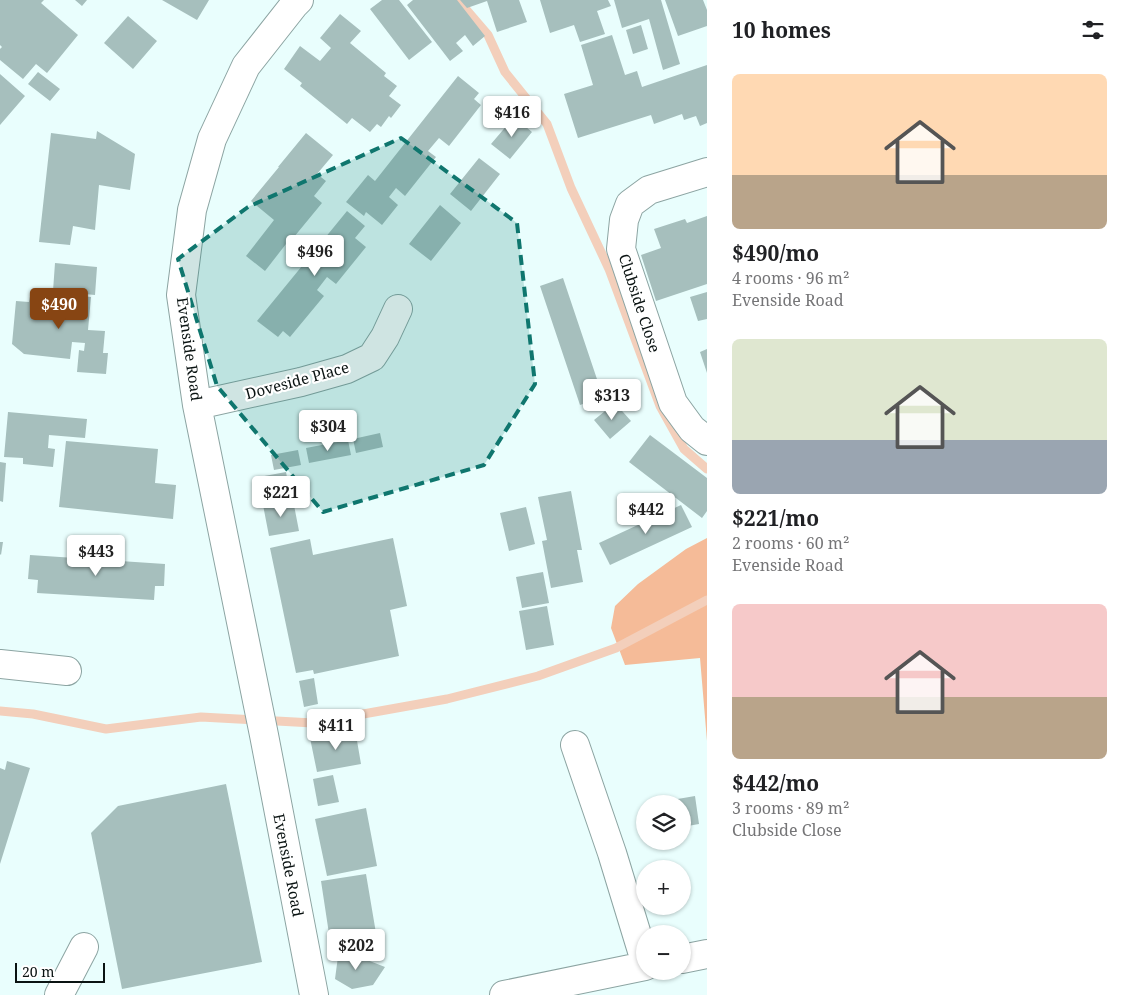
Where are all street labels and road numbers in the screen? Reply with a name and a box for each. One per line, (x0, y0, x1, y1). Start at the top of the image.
street label: Clubside Close (615, 251, 665, 355)
street label: Evenside Road (173, 296, 207, 402)
street label: Doveside Place (243, 357, 351, 403)
street label: Evenside Road (269, 812, 309, 918)

